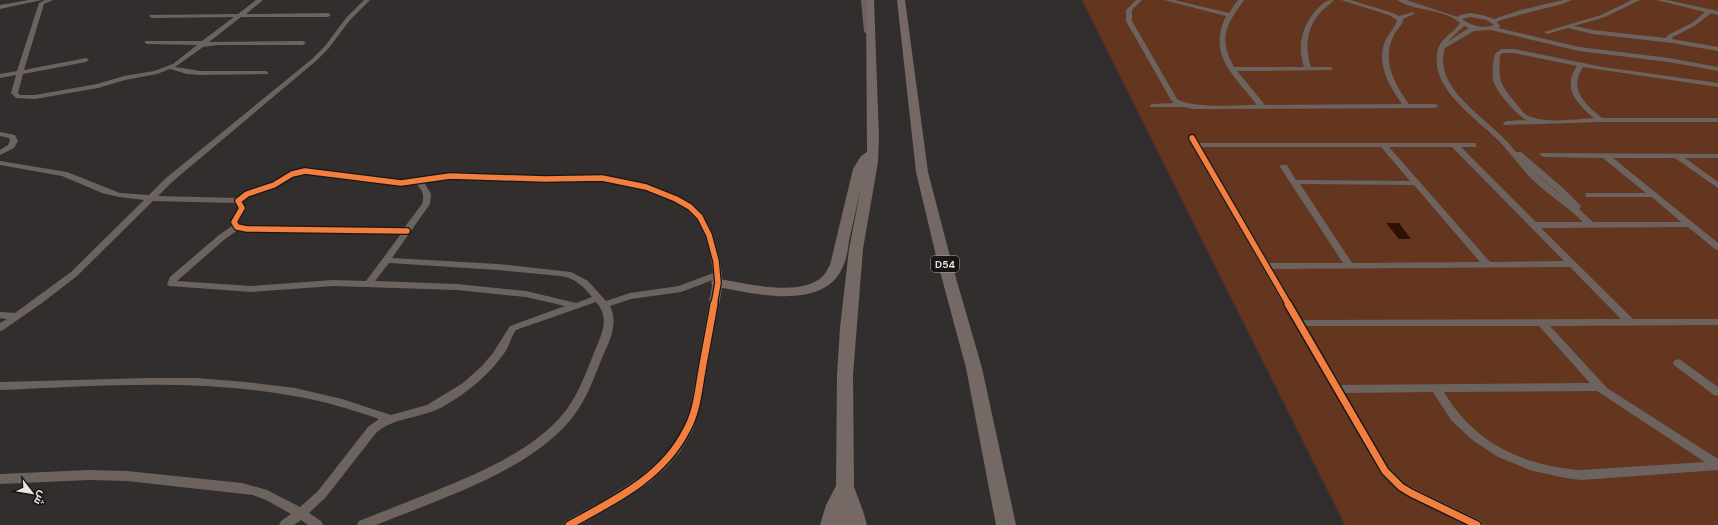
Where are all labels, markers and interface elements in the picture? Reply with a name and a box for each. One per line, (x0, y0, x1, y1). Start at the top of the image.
road number: D54 (931, 256, 959, 272)
north arrow (12, 473, 52, 513)
text: ش (31, 488, 50, 508)

